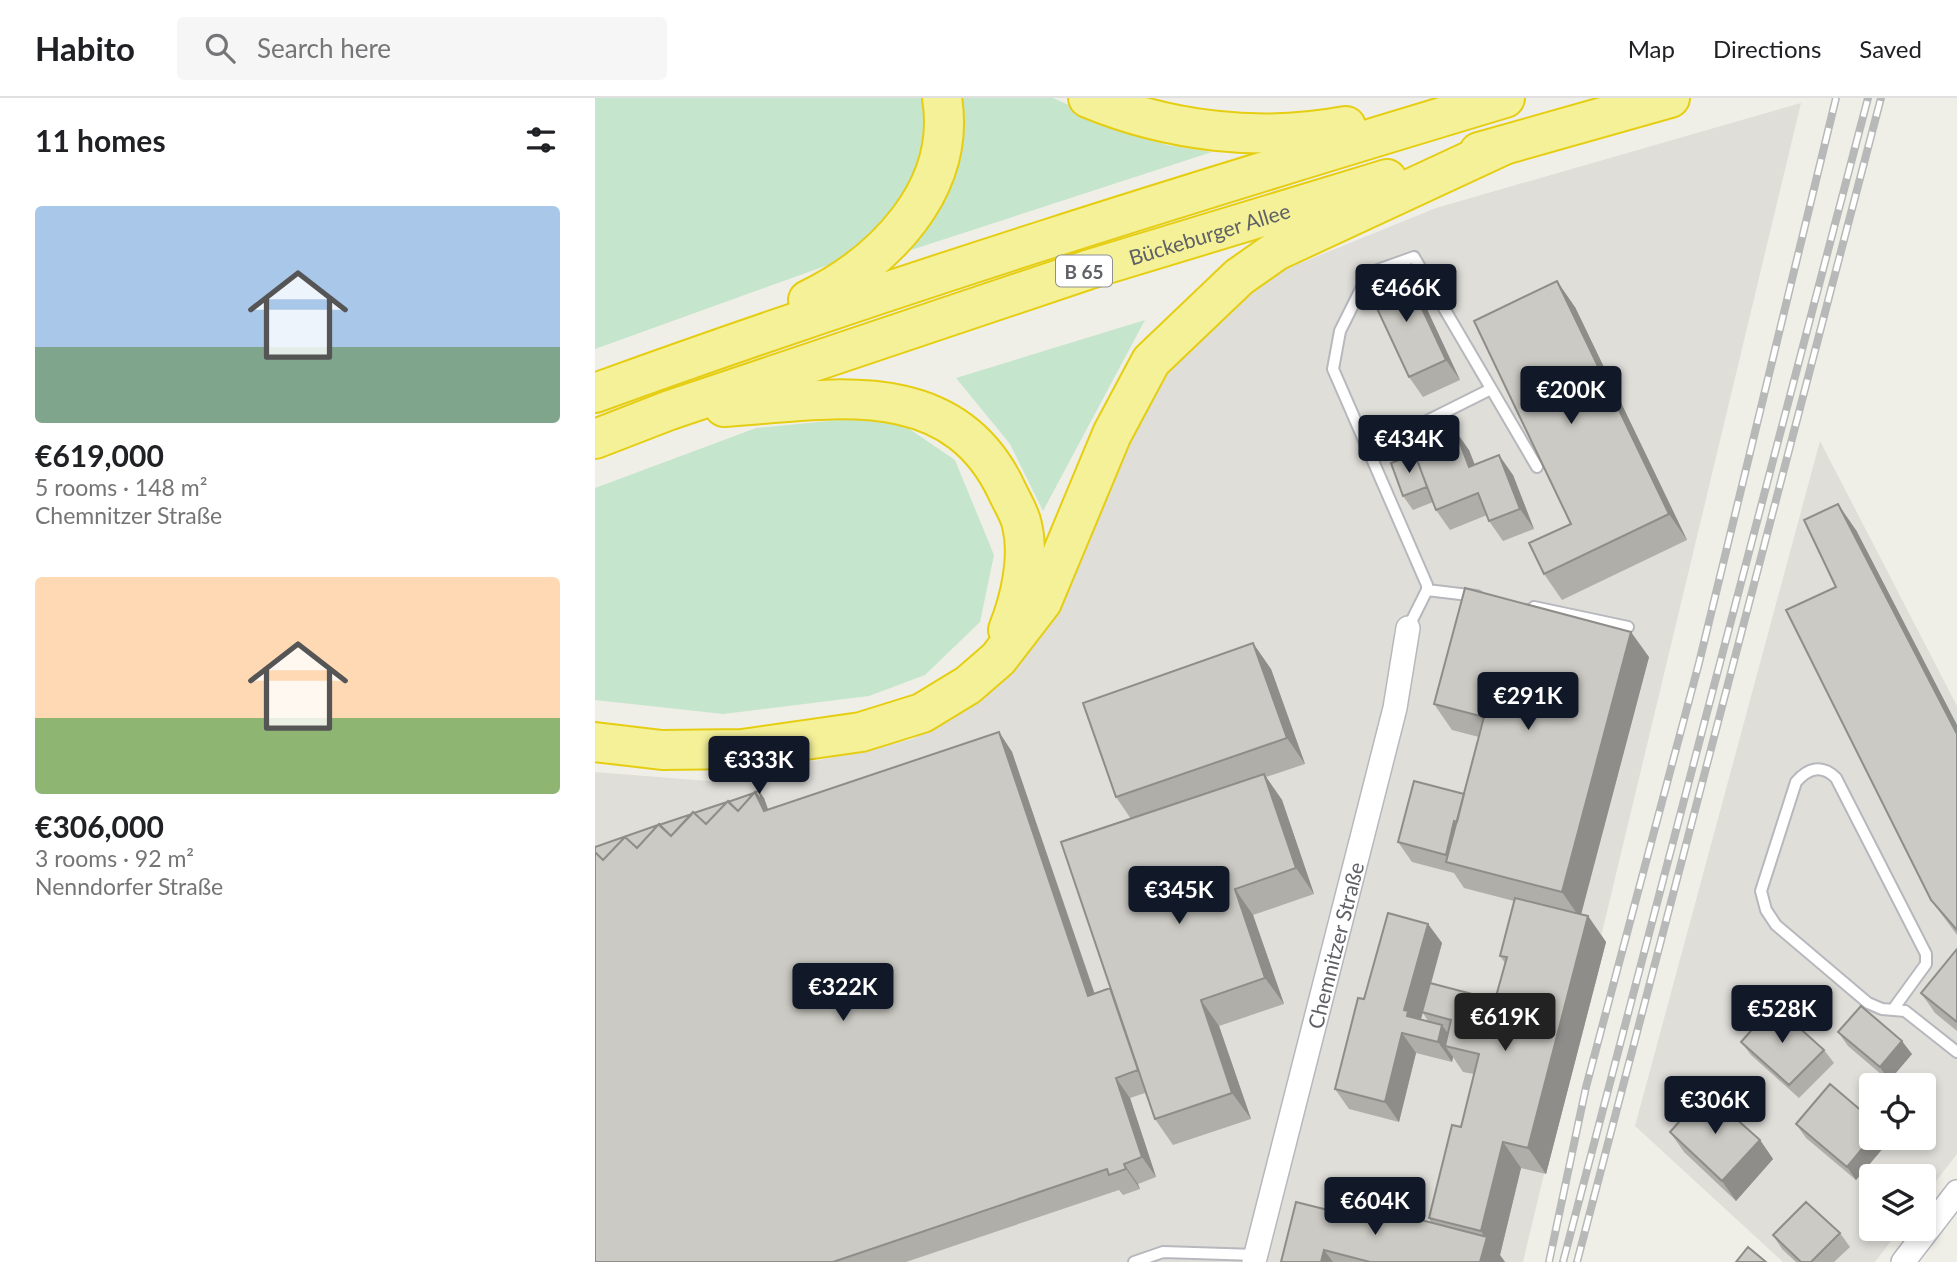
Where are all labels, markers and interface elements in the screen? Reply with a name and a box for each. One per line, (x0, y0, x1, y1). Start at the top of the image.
search box (177, 17, 667, 80)
text: Habito (35, 28, 135, 68)
icon: search (201, 29, 239, 67)
text: Search here (257, 32, 391, 64)
text: Map (1628, 34, 1675, 63)
text: Directions (1713, 34, 1821, 63)
text: Saved (1859, 34, 1922, 63)
icon: filters (522, 121, 560, 159)
text: 11 homes (35, 122, 166, 158)
street label: Bückeburger Allee (1126, 197, 1293, 269)
icon: home (235, 252, 361, 378)
road number: B 65 (1056, 256, 1112, 286)
pin: €466K (1357, 264, 1455, 324)
text: €466K (1371, 273, 1441, 301)
pin: €200K (1522, 366, 1620, 426)
text: €200K (1536, 375, 1606, 403)
pin: €434K (1360, 416, 1458, 475)
text: €434K (1374, 424, 1444, 452)
text: €619,000 (35, 437, 164, 473)
text: 5 rooms · 148 m² (35, 473, 207, 501)
text: Chemnitzer Straße (35, 501, 222, 529)
icon: home (235, 623, 361, 749)
pin: €291K (1479, 672, 1577, 732)
text: €291K (1493, 681, 1563, 709)
pin: €333K (710, 736, 808, 796)
text: €333K (724, 745, 794, 773)
text: €306,000 (35, 808, 164, 844)
text: 3 rooms · 92 m² (35, 844, 194, 872)
street label: Chemnitzer Straße (1301, 859, 1368, 1031)
pin: €345K (1130, 866, 1228, 926)
text: Nenndorfer Straße (35, 872, 223, 900)
text: €345K (1144, 875, 1214, 903)
pin: €322K (794, 964, 892, 1023)
text: €322K (808, 972, 878, 1000)
pin: €528K (1733, 986, 1831, 1045)
pin: €619K (1456, 993, 1554, 1053)
text: €528K (1747, 994, 1817, 1022)
text: €619K (1470, 1002, 1540, 1030)
map controls (1859, 1073, 1936, 1241)
button: locate (1859, 1073, 1936, 1150)
pin: €306K (1666, 1076, 1764, 1136)
text: €306K (1680, 1085, 1750, 1113)
button: layers (1859, 1164, 1936, 1241)
pin: €604K (1326, 1178, 1424, 1237)
text: €604K (1340, 1186, 1410, 1214)

